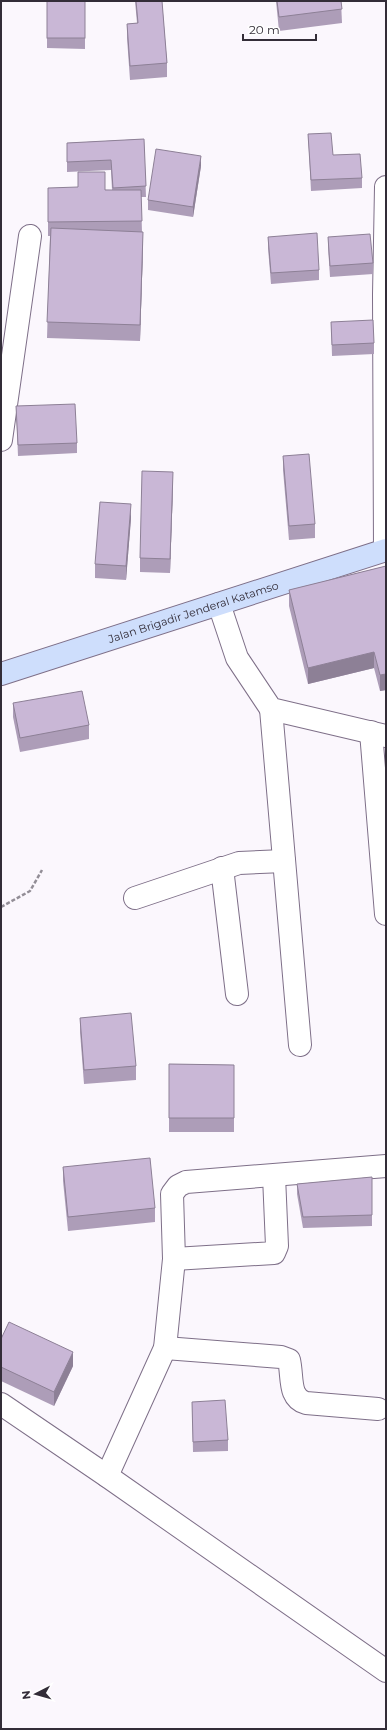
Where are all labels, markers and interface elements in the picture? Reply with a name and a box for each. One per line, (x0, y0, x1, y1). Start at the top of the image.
scale bar (243, 16, 316, 42)
text: 20 m (249, 22, 280, 37)
street label: Jalan Brigadir Jenderal Katamso (105, 578, 280, 646)
north arrow (16, 1674, 56, 1714)
text: N (19, 1690, 33, 1700)

